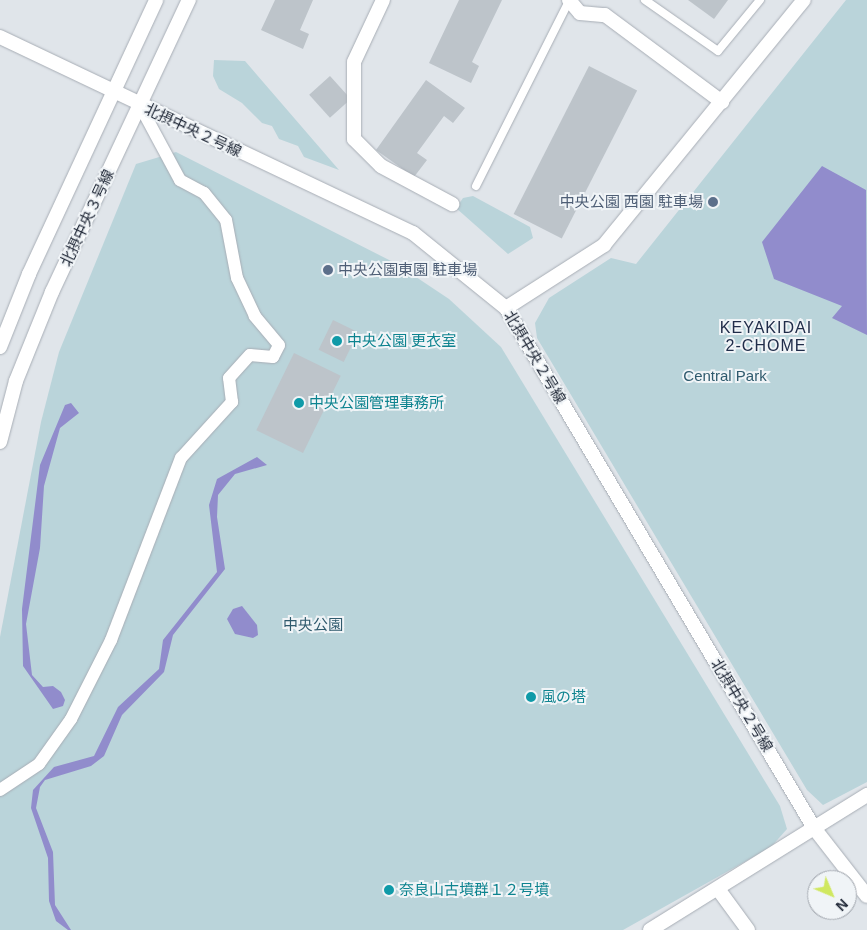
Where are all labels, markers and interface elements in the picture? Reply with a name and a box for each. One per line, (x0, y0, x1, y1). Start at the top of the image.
street label: 北摂中央２号線 (142, 100, 244, 160)
street label: 北摂中央３号線 (57, 167, 117, 269)
place label: 中央公園 西園 駐車場 (560, 193, 703, 211)
marker: 中央公園 西園 駐車場 (707, 196, 719, 208)
place label: 中央公園東園 駐車場 (338, 261, 477, 279)
marker: 中央公園東園 駐車場 (322, 264, 334, 276)
street label: 北摂中央２号線 (500, 307, 570, 407)
district label: KEYAKIDAI 2-CHOME (719, 318, 813, 356)
place label: 中央公園 更衣室 (347, 332, 456, 350)
marker: 中央公園 更衣室 (331, 335, 343, 347)
park label: Central Park (683, 367, 767, 385)
place label: 中央公園管理事務所 (309, 394, 444, 412)
marker: 中央公園管理事務所 (293, 397, 305, 409)
park label: 中央公園 (283, 616, 343, 634)
street label: 北摂中央２号線 (707, 655, 777, 755)
place label: 風の塔 (541, 688, 586, 706)
marker: 風の塔 (525, 691, 537, 703)
north arrow (807, 870, 857, 920)
place label: 奈良山古墳群１２号墳 (399, 881, 549, 899)
marker: 奈良山古墳群１２号墳 (383, 884, 395, 896)
text: N (833, 896, 851, 914)

